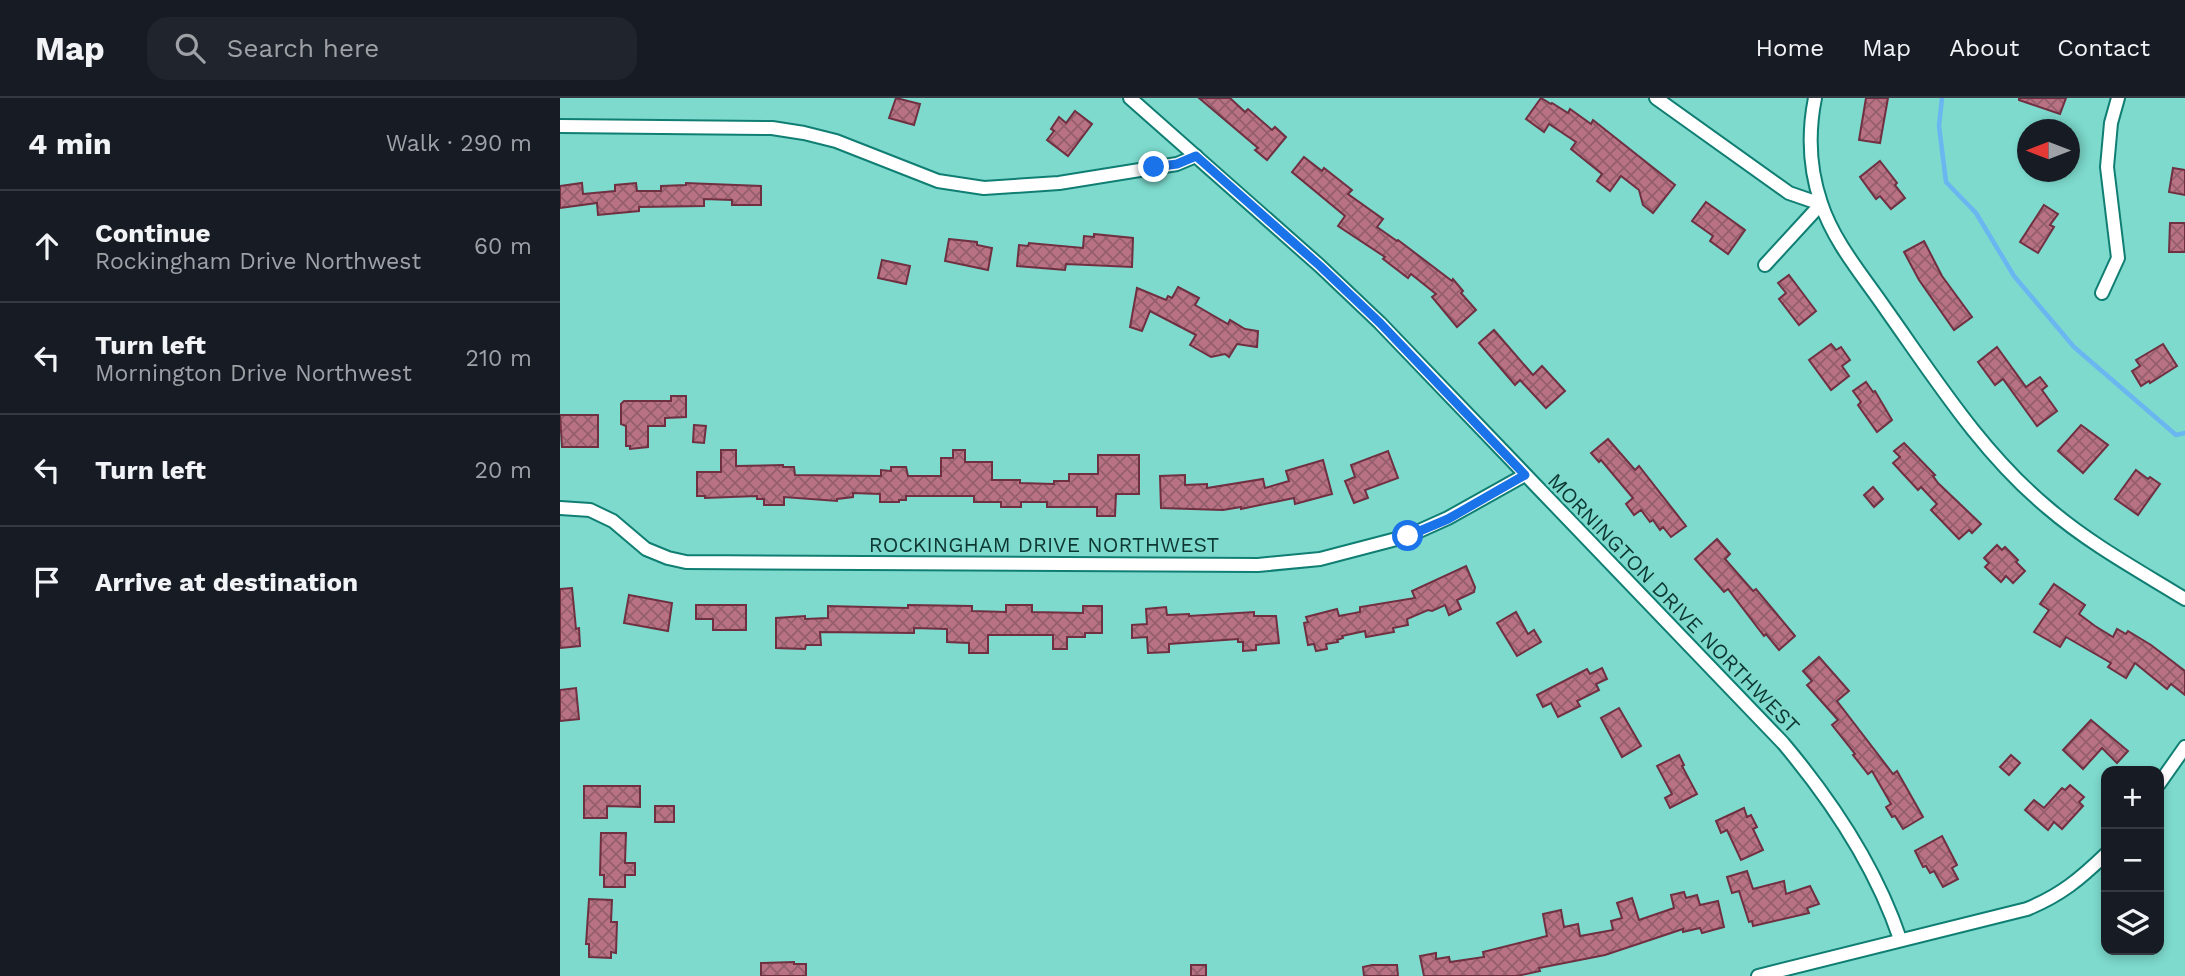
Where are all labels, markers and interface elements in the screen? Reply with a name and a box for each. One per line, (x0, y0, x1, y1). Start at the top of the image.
search box (147, 17, 637, 80)
text: Map (35, 29, 105, 68)
icon: search (171, 29, 209, 67)
text: Search here (227, 33, 379, 63)
text: Home (1756, 34, 1824, 62)
text: Map (1862, 34, 1911, 62)
text: About (1949, 34, 2019, 62)
text: Contact (2057, 34, 2150, 62)
north arrow (2017, 119, 2080, 182)
text: 4 min (28, 126, 112, 161)
text: Walk · 290 m (386, 130, 532, 157)
route end (1138, 151, 1169, 182)
text: Continue (95, 218, 211, 248)
icon: ahead (28, 227, 66, 265)
text: 60 m (474, 233, 532, 260)
text: Rockingham Drive Northwest (95, 248, 421, 275)
text: Turn left (95, 330, 206, 360)
icon: left (28, 339, 66, 377)
text: 210 m (466, 345, 532, 372)
text: Mornington Drive Northwest (95, 360, 412, 387)
icon: left (28, 451, 66, 489)
text: Turn left (95, 455, 206, 485)
text: 20 m (475, 457, 532, 484)
street label: MORNINGTON DRIVE NORTHWEST (1543, 468, 1805, 738)
route start (1392, 520, 1423, 551)
street label: ROCKINGHAM DRIVE NORTHWEST (869, 532, 1219, 557)
icon: arrive (28, 563, 66, 601)
text: Arrive at destination (95, 567, 358, 597)
map controls (2101, 766, 2164, 955)
button: + (2101, 766, 2164, 829)
button: − (2101, 829, 2164, 892)
button: layers (2101, 892, 2164, 955)

